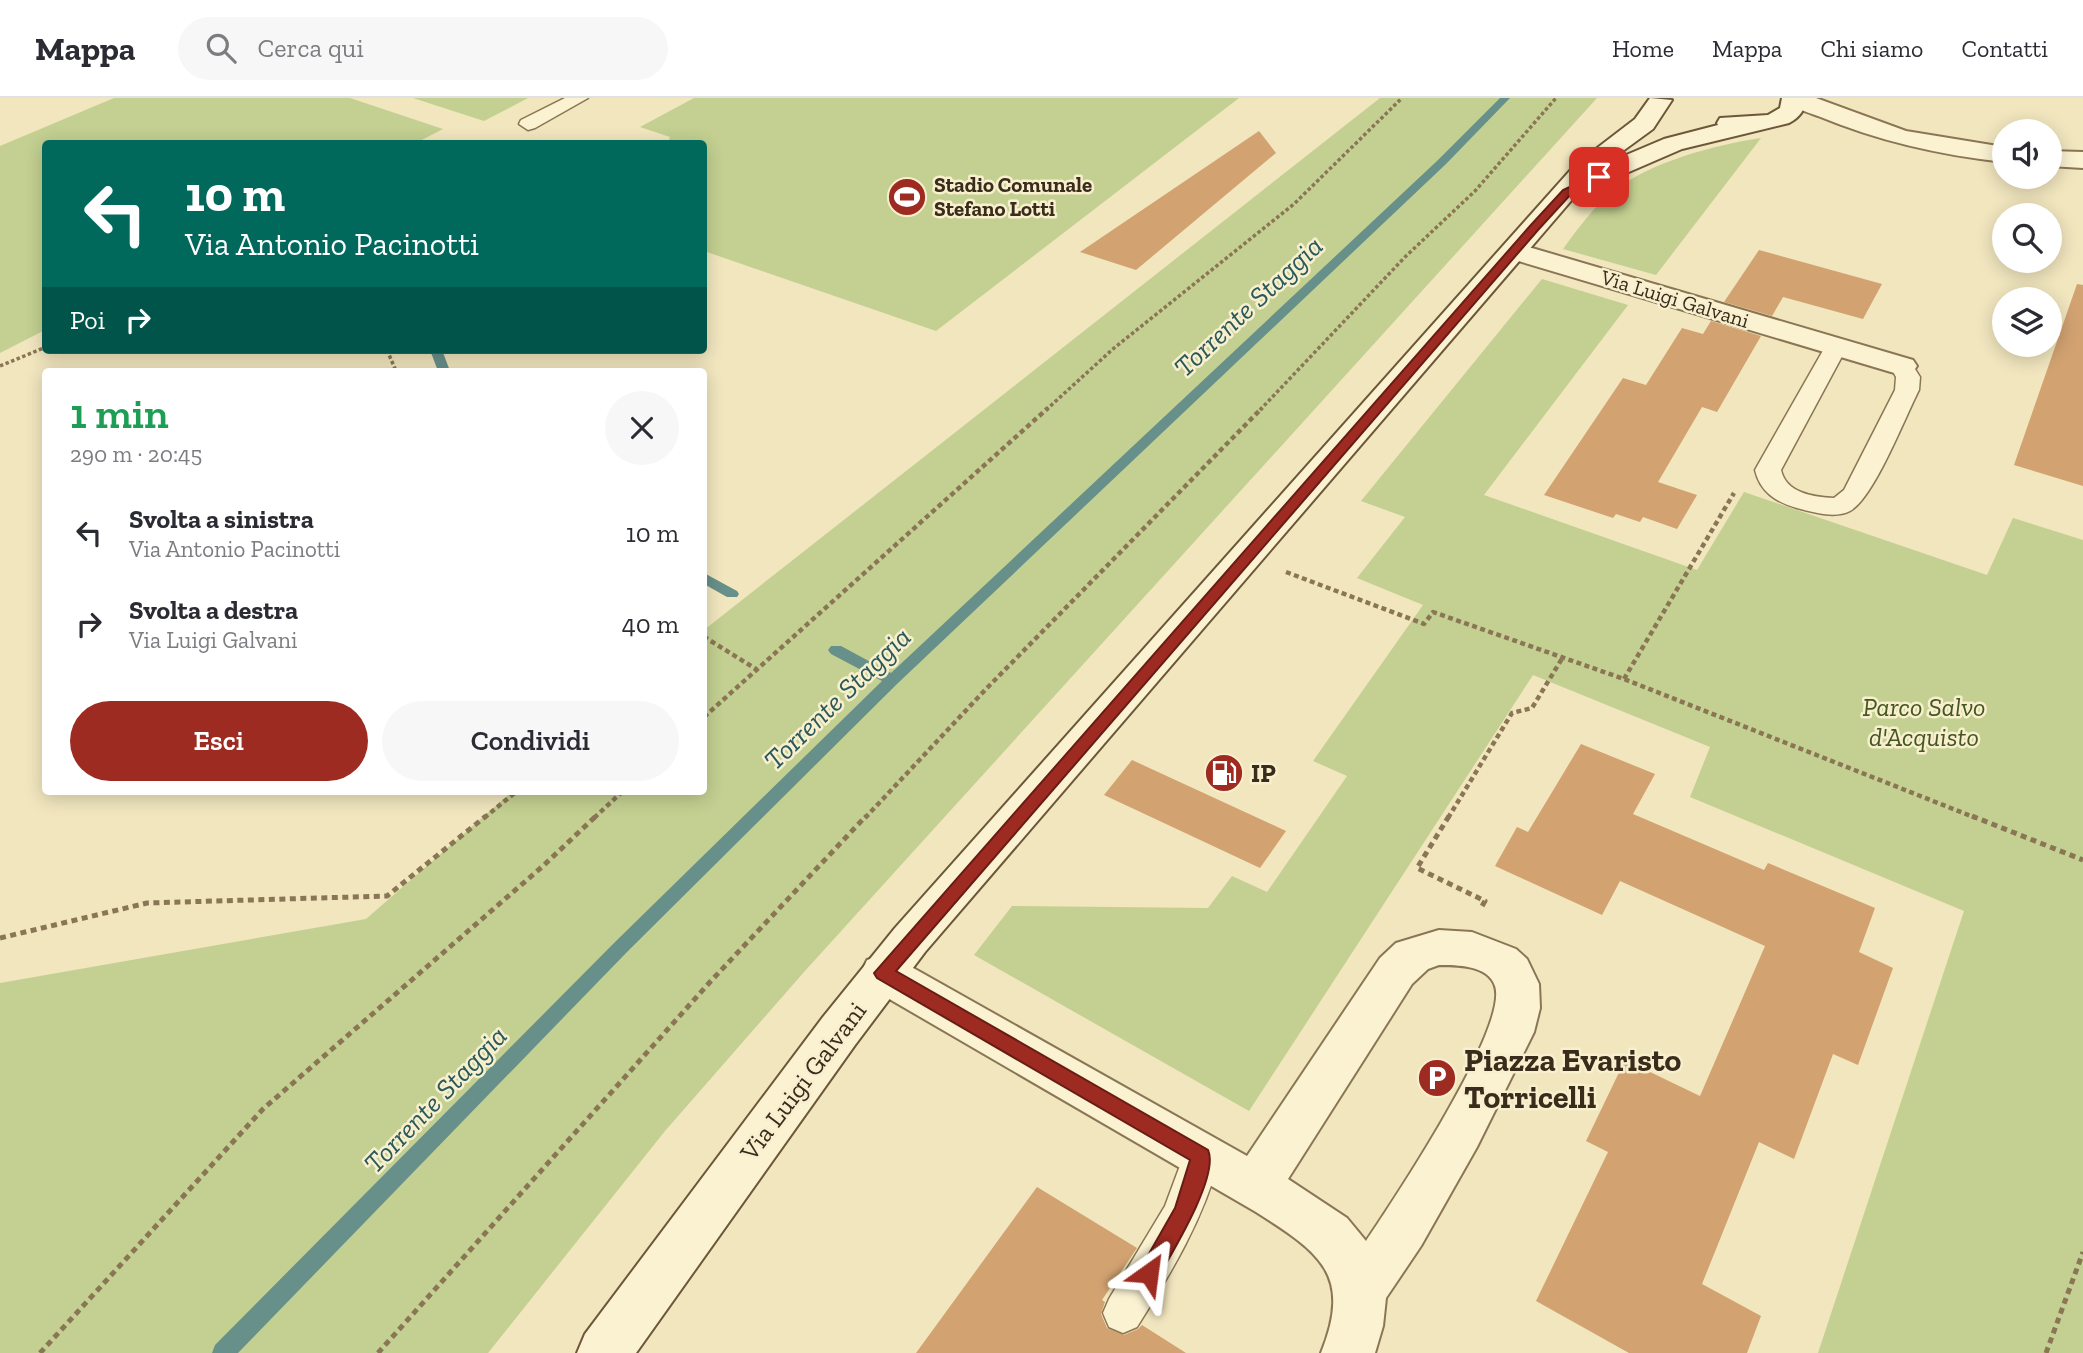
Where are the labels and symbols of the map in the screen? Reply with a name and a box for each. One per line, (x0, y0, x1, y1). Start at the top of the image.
pin (1569, 147, 1629, 207)
place label: Stadio Comunale Stefano Lotti (934, 172, 1092, 221)
sports icon: Stadio Comunale Stefano Lotti (886, 176, 928, 218)
water label: Torrente Staggia (1167, 229, 1329, 384)
street label: Via Luigi Galvani (1597, 264, 1752, 333)
water label: Torrente Staggia (757, 620, 918, 777)
park label: Parco Salvo d'Acquisto (1862, 691, 1986, 753)
fuel station icon: IP (1203, 752, 1245, 794)
place label: IP (1251, 757, 1276, 789)
street label: Via Luigi Galvani (732, 995, 873, 1167)
water label: Torrente Staggia (357, 1019, 514, 1180)
place label: Piazza Evaristo Torricelli (1464, 1041, 1682, 1116)
parking icon: Piazza Evaristo Torricelli (1416, 1057, 1458, 1099)
position arrow (1112, 1236, 1186, 1310)

